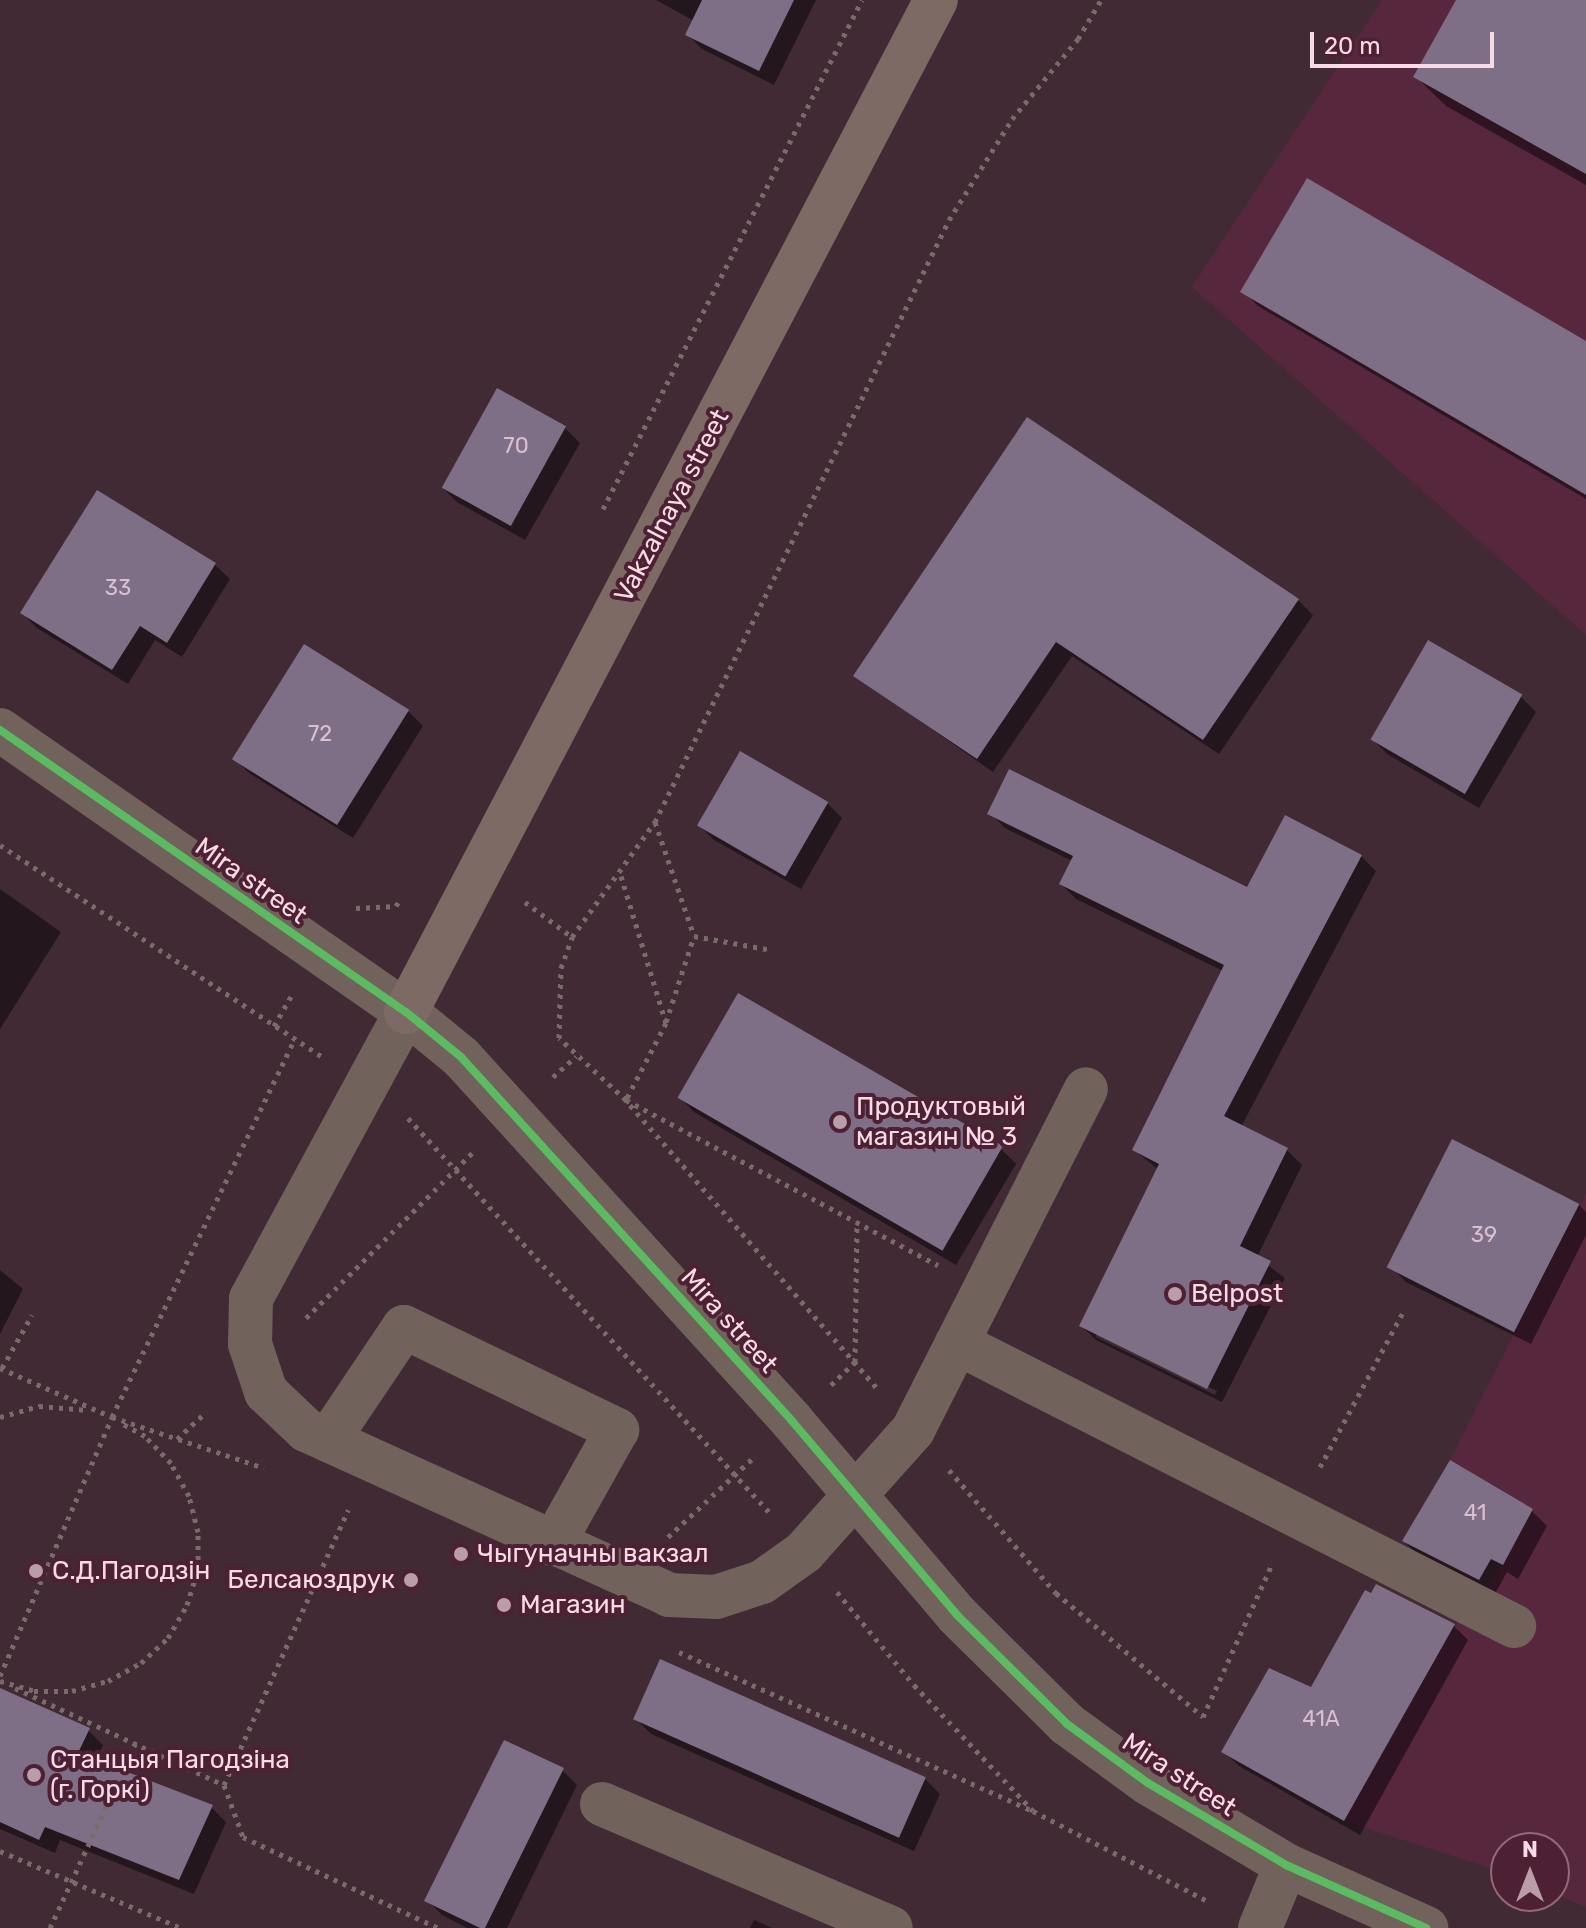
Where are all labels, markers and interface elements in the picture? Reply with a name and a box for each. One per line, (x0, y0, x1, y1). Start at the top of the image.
scale bar (1314, 16, 1498, 66)
text: 20 m (1324, 32, 1381, 60)
street label: Vakzalnaya street (608, 404, 736, 608)
house number: 70 (503, 433, 529, 459)
house number: 33 (105, 575, 131, 601)
house number: 72 (308, 721, 332, 747)
street label: Mira street (189, 831, 313, 931)
place label: Продуктовый магазин № 3 (856, 1091, 1026, 1152)
marker: Продуктовый магазин № 3 (831, 1113, 849, 1131)
house number: 39 (1471, 1222, 1497, 1248)
street label: Mira street (674, 1262, 784, 1380)
place label: Belpost (1191, 1278, 1283, 1310)
marker: Belpost (1166, 1285, 1184, 1303)
house number: 41 (1464, 1500, 1486, 1526)
place label: Чыгуначны вакзал (477, 1538, 709, 1570)
marker: Чыгуначны вакзал (452, 1545, 470, 1563)
place label: С.Д.Пагодзін (52, 1555, 210, 1587)
marker: С.Д.Пагодзін (27, 1562, 45, 1580)
place label: Белсаюздрук (227, 1564, 395, 1596)
marker: Белсаюздрук (402, 1571, 420, 1589)
place label: Магазин (520, 1589, 626, 1621)
marker: Магазин (495, 1596, 513, 1614)
house number: 41А (1302, 1706, 1340, 1732)
street label: Mira street (1116, 1727, 1242, 1823)
place label: Станцыя Пагодзіна (г. Горкі) (50, 1744, 290, 1806)
marker: Станцыя Пагодзіна (г. Горкі) (25, 1766, 43, 1784)
north arrow (1490, 1832, 1570, 1912)
text: N (1522, 1836, 1538, 1863)

